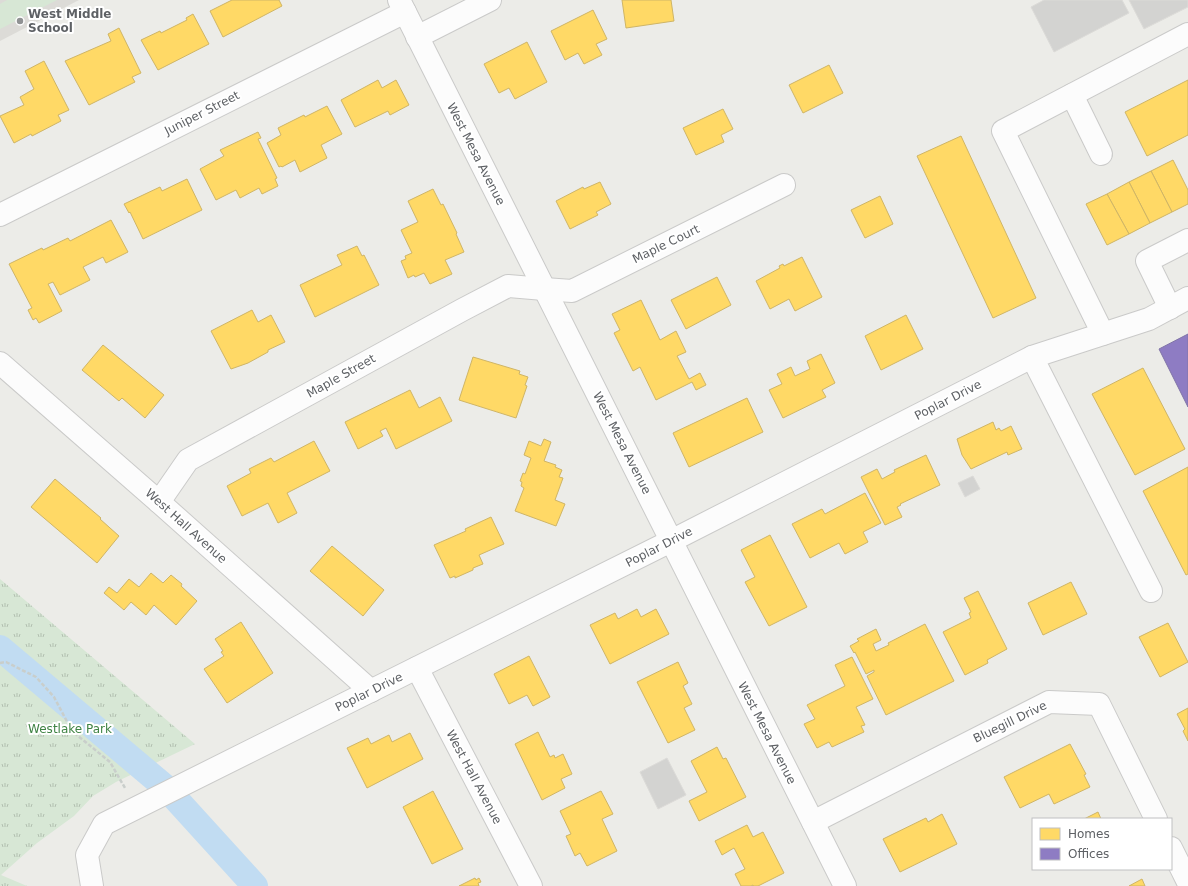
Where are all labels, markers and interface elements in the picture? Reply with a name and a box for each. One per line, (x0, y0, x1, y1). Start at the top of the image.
place label: West Middle School (28, 7, 112, 35)
marker: West Middle School (15, 16, 25, 26)
street label: Juniper Street (161, 88, 242, 138)
street label: West Mesa Avenue (444, 100, 508, 208)
street label: Maple Court (630, 222, 702, 266)
street label: Maple Street (304, 351, 378, 401)
street label: Poplar Drive (912, 377, 984, 423)
street label: West Mesa Avenue (590, 389, 654, 497)
street label: West Hall Avenue (142, 486, 230, 566)
street label: Poplar Drive (623, 524, 695, 570)
street label: Poplar Drive (333, 670, 405, 714)
street label: West Mesa Avenue (735, 679, 799, 787)
street label: Bluegill Drive (971, 698, 1049, 746)
park label: Westlake Park (28, 722, 112, 736)
street label: West Hall Avenue (443, 727, 505, 827)
legend (1032, 818, 1172, 870)
text: Homes (1068, 827, 1110, 841)
text: Offices (1068, 847, 1109, 861)

